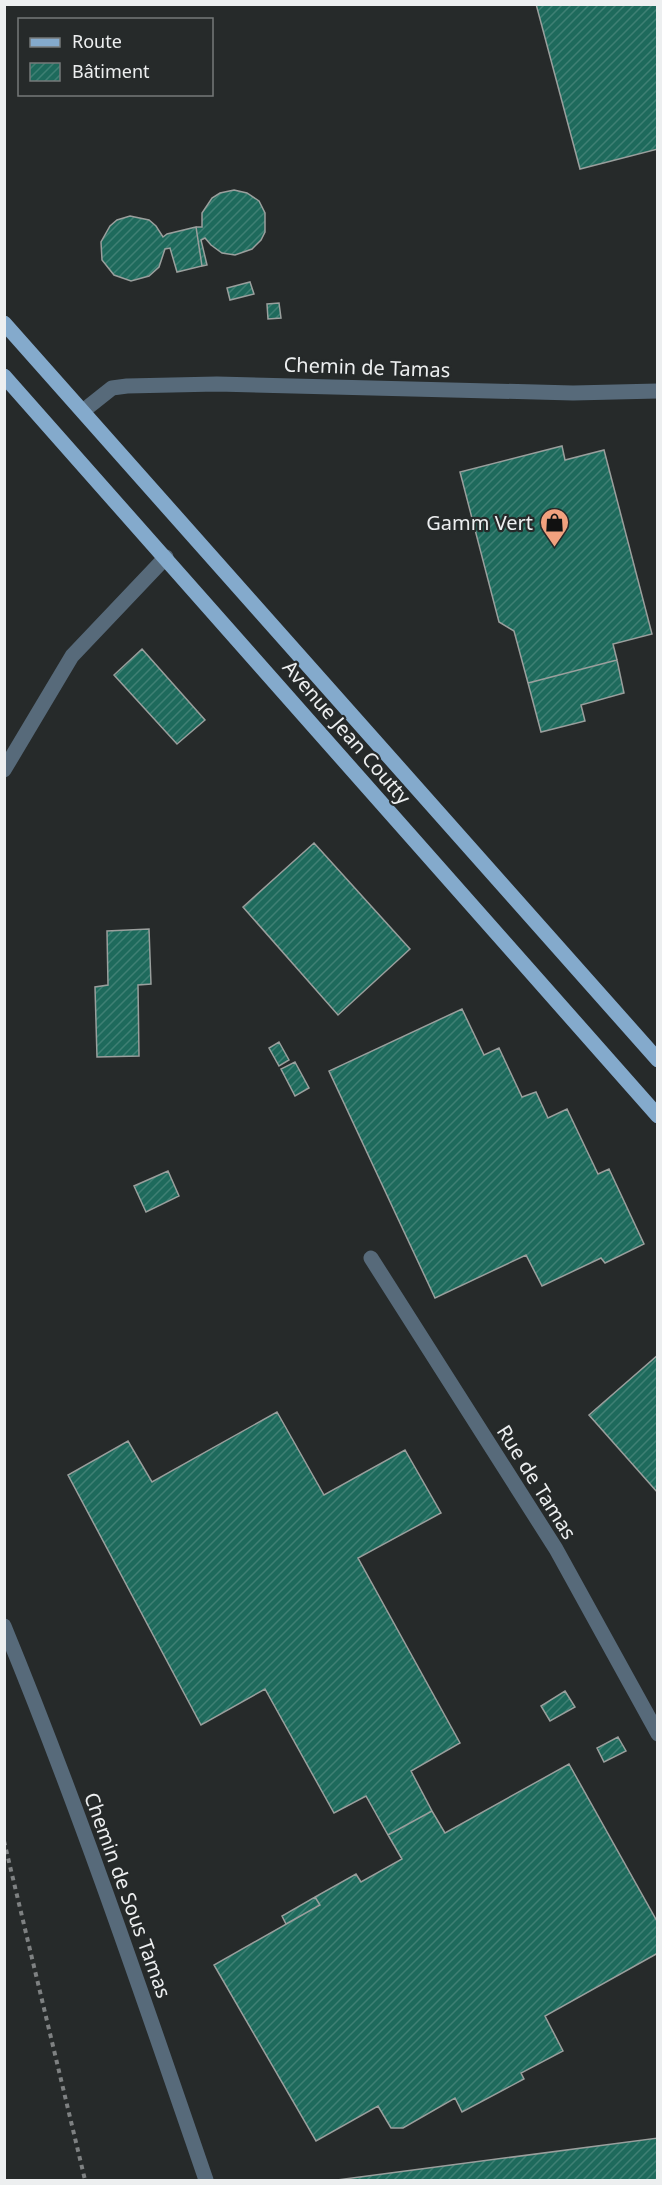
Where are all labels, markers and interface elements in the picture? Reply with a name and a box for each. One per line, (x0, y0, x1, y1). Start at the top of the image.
legend (18, 18, 213, 96)
text: Route (72, 29, 122, 53)
text: Bâtiment (72, 59, 150, 83)
street label: Chemin de Tamas (283, 351, 451, 383)
shop icon: Gamm Vert (538, 506, 570, 548)
place label: Gamm Vert (426, 509, 533, 536)
street label: Avenue Jean Coutty (277, 654, 418, 810)
street label: Rue de Tamas (491, 1420, 583, 1544)
street label: Chemin de Sous Tamas (78, 1788, 178, 2002)

